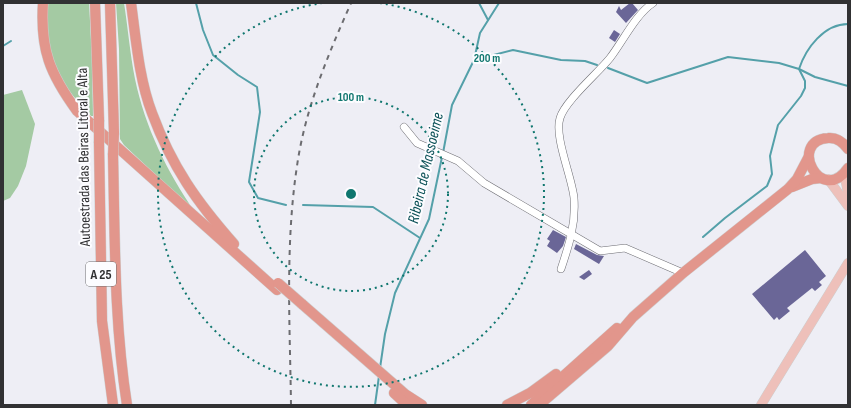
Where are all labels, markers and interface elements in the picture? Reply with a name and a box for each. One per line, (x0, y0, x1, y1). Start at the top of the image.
text: 200 m (474, 51, 500, 66)
street label: Autoestrada das Beiras Litoral e Alta (73, 67, 95, 247)
text: 100 m (338, 90, 364, 105)
water label: Ribeira de Massoeime (404, 111, 448, 225)
centre of rings (344, 187, 358, 201)
road number: A 25 (86, 262, 116, 286)

